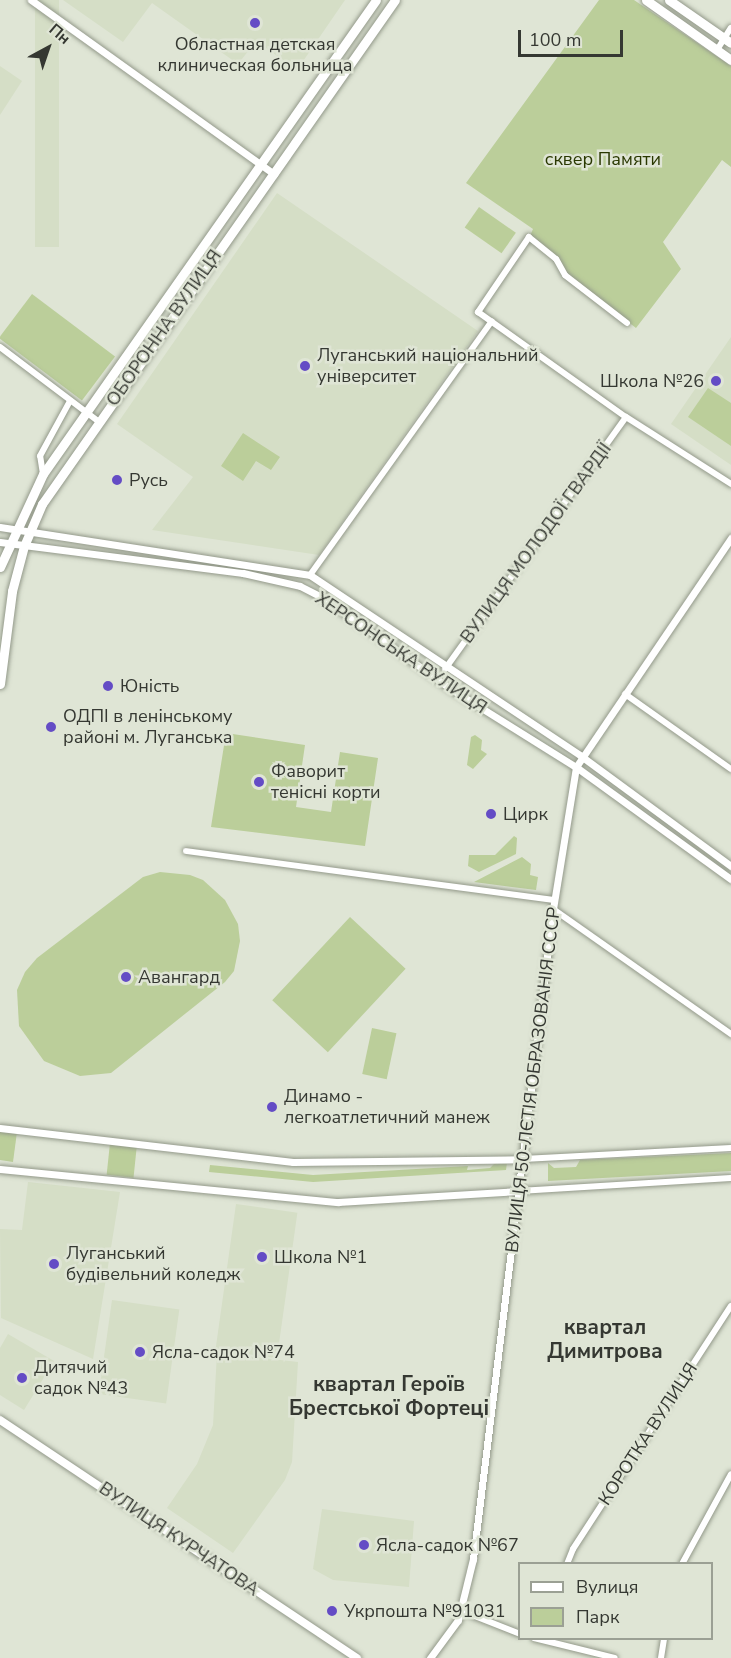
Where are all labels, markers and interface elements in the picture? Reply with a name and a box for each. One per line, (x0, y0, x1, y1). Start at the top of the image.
marker: Областная детская клиническая больница (246, 14, 264, 32)
north arrow (18, 18, 78, 78)
scale bar (521, 18, 626, 56)
text: Пн (44, 19, 75, 50)
text: 100 m (529, 28, 581, 52)
place label: Областная детская клиническая больница (158, 34, 352, 76)
park label: сквер Памяти (545, 148, 661, 170)
street label: ОБОРОННА ВУЛИЦЯ (102, 246, 226, 410)
place label: Луганський національний університет (317, 345, 539, 388)
marker: Луганський національний університет (298, 359, 312, 373)
place label: Школа №26 (600, 370, 704, 392)
marker: Школа №26 (709, 374, 723, 388)
street label: ВУЛИЦЯ МОЛОДОЇ ГВАРДІЇ (456, 439, 616, 647)
place label: Русь (129, 469, 168, 491)
marker: Русь (110, 473, 124, 487)
street label: ХЕРСОНСЬКА ВУЛИЦЯ (311, 588, 491, 718)
place label: Юність (120, 675, 179, 697)
marker: Юність (101, 679, 115, 693)
place label: ОДПІ в ленінському районі м. Луганська (63, 706, 232, 748)
marker: ОДПІ в ленінському районі м. Луганська (44, 720, 58, 734)
place label: Фаворит тенісні корти (271, 761, 381, 804)
marker: Фаворит тенісні корти (252, 775, 266, 789)
place label: Цирк (503, 803, 548, 825)
marker: Цирк (484, 807, 498, 821)
street label: ВУЛИЦЯ 50-ЛЄТІЯ ОБРАЗОВАНІЯ СССР (501, 906, 565, 1254)
place label: Авангард (138, 966, 220, 988)
marker: Авангард (119, 970, 133, 984)
place label: Динамо - легкоатлетичний манеж (284, 1086, 490, 1128)
marker: Динамо - легкоатлетичний манеж (265, 1100, 279, 1114)
place label: Луганський будівельний коледж (66, 1243, 240, 1286)
place label: Школа №1 (274, 1246, 367, 1268)
marker: Школа №1 (255, 1250, 269, 1264)
marker: Луганський будівельний коледж (47, 1257, 61, 1271)
district label: квартал Димитрова (547, 1314, 663, 1364)
place label: Ясла-садок №74 (152, 1341, 295, 1363)
marker: Ясла-садок №74 (133, 1345, 147, 1359)
place label: Дитячий садок №43 (34, 1357, 128, 1400)
street label: КОРОТКА ВУЛИЦЯ (594, 1359, 702, 1509)
marker: Дитячий садок №43 (15, 1371, 29, 1385)
district label: квартал Героїв Брестської Фортеці (289, 1371, 489, 1421)
street label: ВУЛИЦЯ КУРЧАТОВА (95, 1477, 263, 1601)
place label: Ясла-садок №67 (376, 1534, 519, 1556)
marker: Ясла-садок №67 (357, 1538, 371, 1552)
legend (518, 1562, 713, 1640)
text: Вулиця (576, 1575, 638, 1599)
place label: Укрпошта №91031 (344, 1600, 506, 1622)
marker: Укрпошта №91031 (325, 1604, 339, 1618)
text: Парк (576, 1605, 619, 1629)

